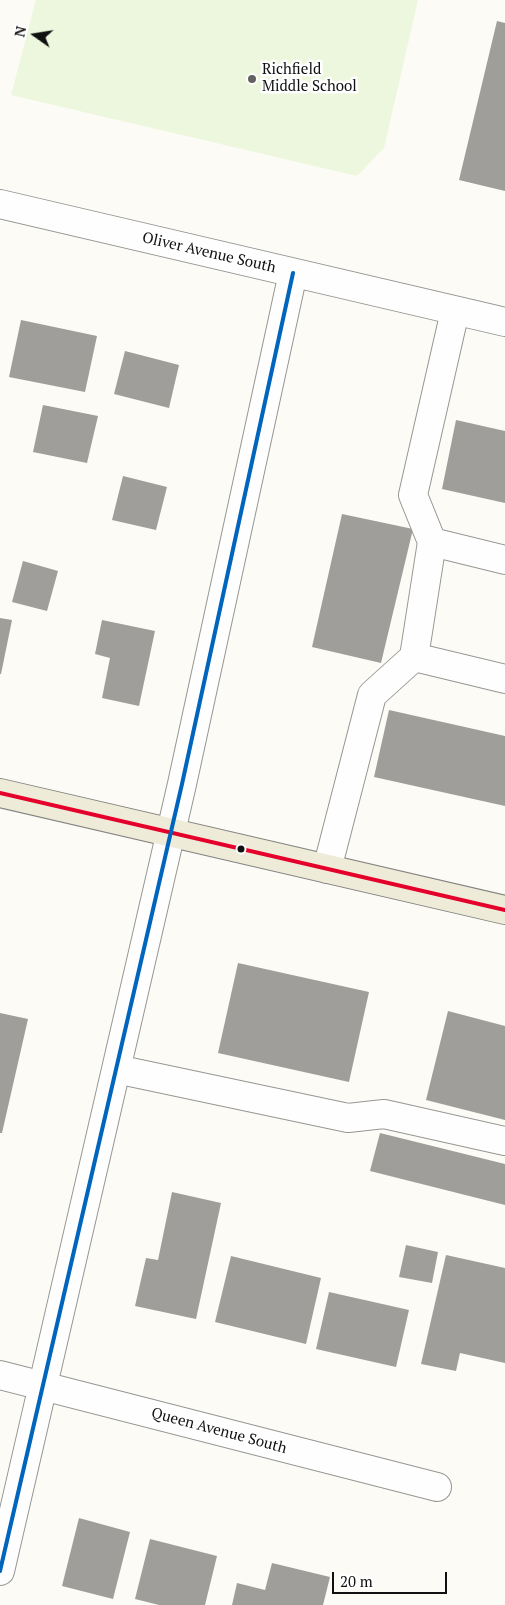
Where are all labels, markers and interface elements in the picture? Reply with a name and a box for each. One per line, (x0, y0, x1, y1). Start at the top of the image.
north arrow (10, 10, 60, 60)
text: N (9, 24, 30, 39)
place label: Richfield Middle School (262, 61, 357, 96)
marker: Richfield Middle School (246, 73, 258, 85)
street label: Oliver Avenue South (140, 229, 278, 277)
unlabelled marker (236, 844, 246, 854)
street label: Queen Avenue South (149, 1404, 289, 1458)
scale bar (335, 1562, 450, 1594)
text: 20 m (340, 1571, 373, 1591)

